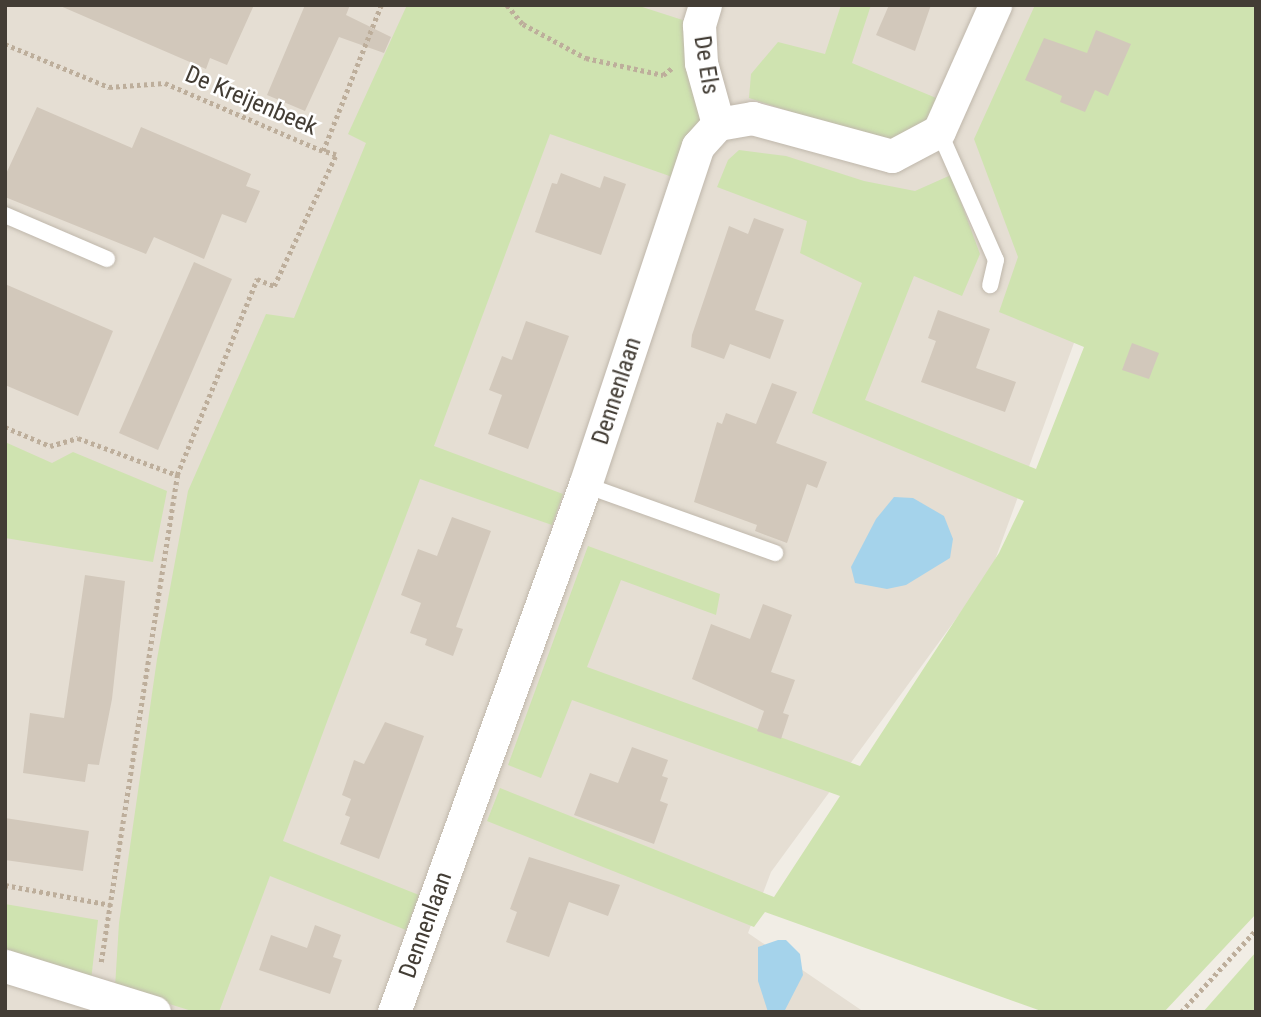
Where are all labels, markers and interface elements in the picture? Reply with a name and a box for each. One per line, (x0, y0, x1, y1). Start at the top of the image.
street label: De Els (687, 34, 725, 96)
street label: De Kreijenbeek (181, 60, 321, 142)
street label: Dennenlaan (586, 334, 648, 448)
street label: Dennenlaan (393, 868, 459, 982)

